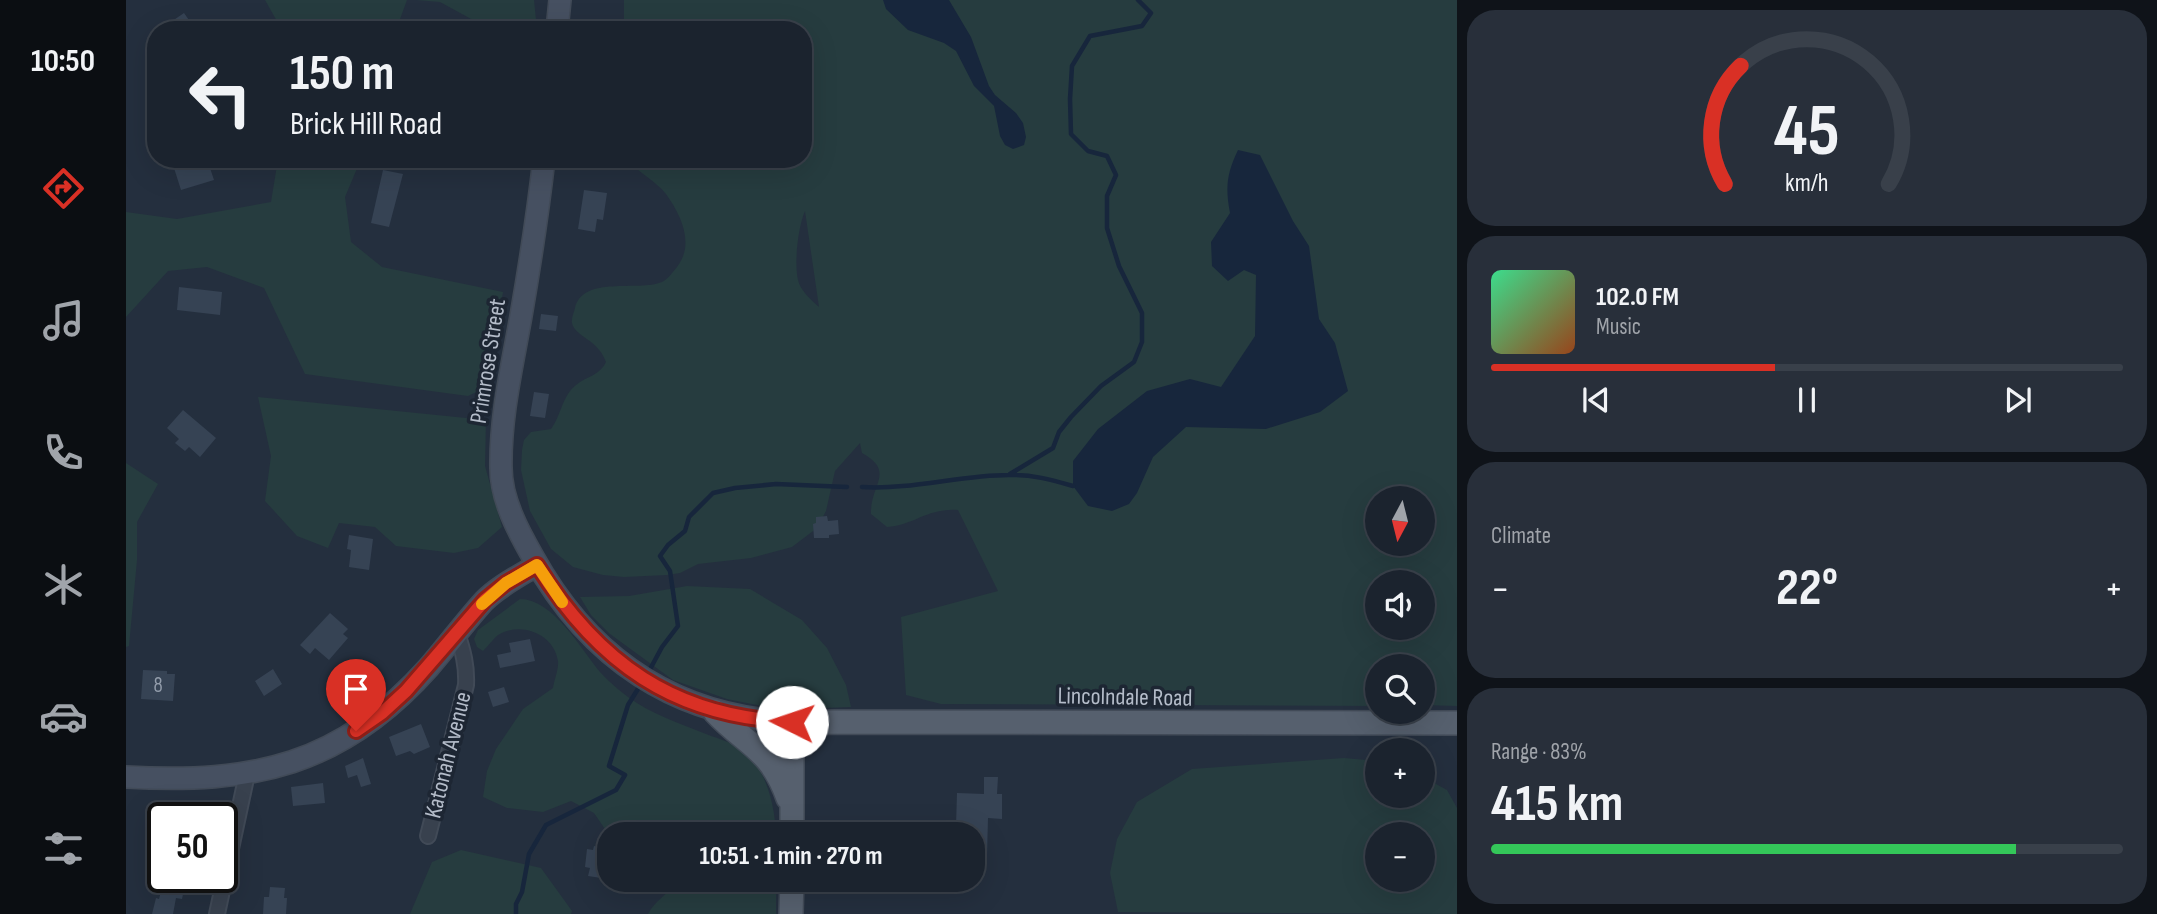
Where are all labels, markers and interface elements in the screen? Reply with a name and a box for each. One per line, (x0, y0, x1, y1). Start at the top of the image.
text: 10:50 (31, 42, 95, 81)
text: 150 m (290, 45, 394, 104)
icon: left (175, 49, 266, 140)
text: 45 (1774, 88, 1840, 176)
text: Brick Hill Road (290, 105, 442, 144)
icon: directions (39, 164, 88, 213)
text: km/h (1785, 168, 1829, 199)
text: 102.0 FM (1596, 282, 1679, 313)
icon: music (39, 296, 88, 345)
street label: Primrose Street (464, 296, 512, 426)
text: Music (1596, 313, 1641, 341)
icon: previous (1577, 381, 1615, 419)
icon: pause (1788, 381, 1826, 419)
icon: next (1999, 381, 2037, 419)
icon: phone (39, 428, 88, 477)
north arrow (1365, 486, 1435, 556)
map controls (1365, 486, 1435, 892)
text: Climate (1491, 522, 1551, 550)
text: 22° (1776, 557, 1838, 620)
icon: climate (39, 560, 88, 609)
text: − (1491, 567, 1510, 612)
text: + (2104, 567, 2123, 612)
button: sound (1365, 570, 1435, 640)
button: search (1365, 654, 1435, 724)
pin (326, 659, 386, 731)
icon: arrive (337, 670, 375, 708)
house number: 8 (153, 673, 163, 698)
street label: Lincolndale Road (1057, 681, 1193, 713)
position arrow (755, 685, 829, 759)
street label: Katonah Avenue (418, 689, 478, 821)
icon: car (39, 692, 88, 741)
button: + (1365, 738, 1435, 808)
text: Range · 83% (1491, 738, 1587, 766)
text: 415 km (1491, 773, 1623, 836)
speed limit sign: 50 (147, 802, 238, 893)
button: − (1365, 822, 1435, 892)
icon: filters (39, 824, 88, 873)
text: 10:51 · 1 min · 270 m (700, 841, 882, 872)

